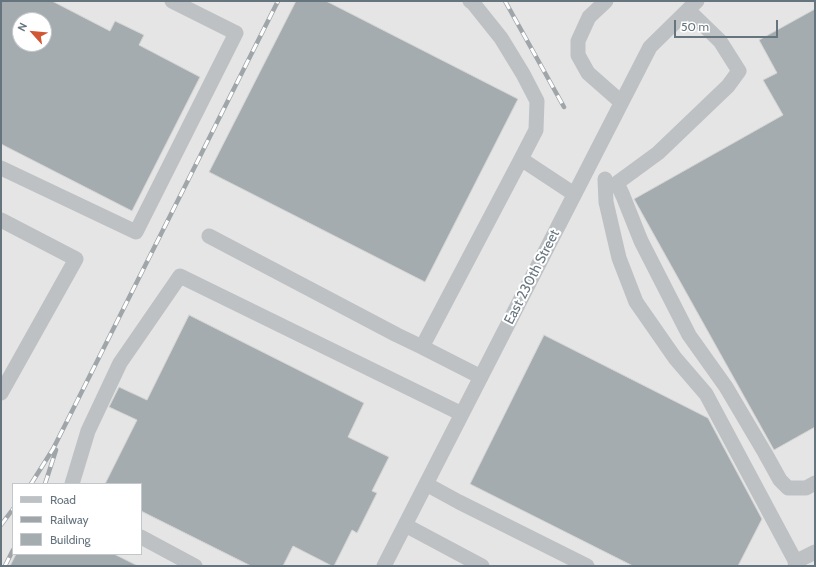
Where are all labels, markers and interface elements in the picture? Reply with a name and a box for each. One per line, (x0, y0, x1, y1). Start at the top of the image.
north arrow (12, 12, 52, 52)
scale bar (676, 12, 780, 38)
text: 50 m (681, 19, 709, 34)
text: N (14, 20, 30, 34)
street label: East 230th Street (501, 227, 563, 327)
legend (12, 483, 142, 555)
text: Road (50, 492, 76, 507)
text: Railway (50, 512, 88, 527)
text: Building (50, 532, 91, 547)

